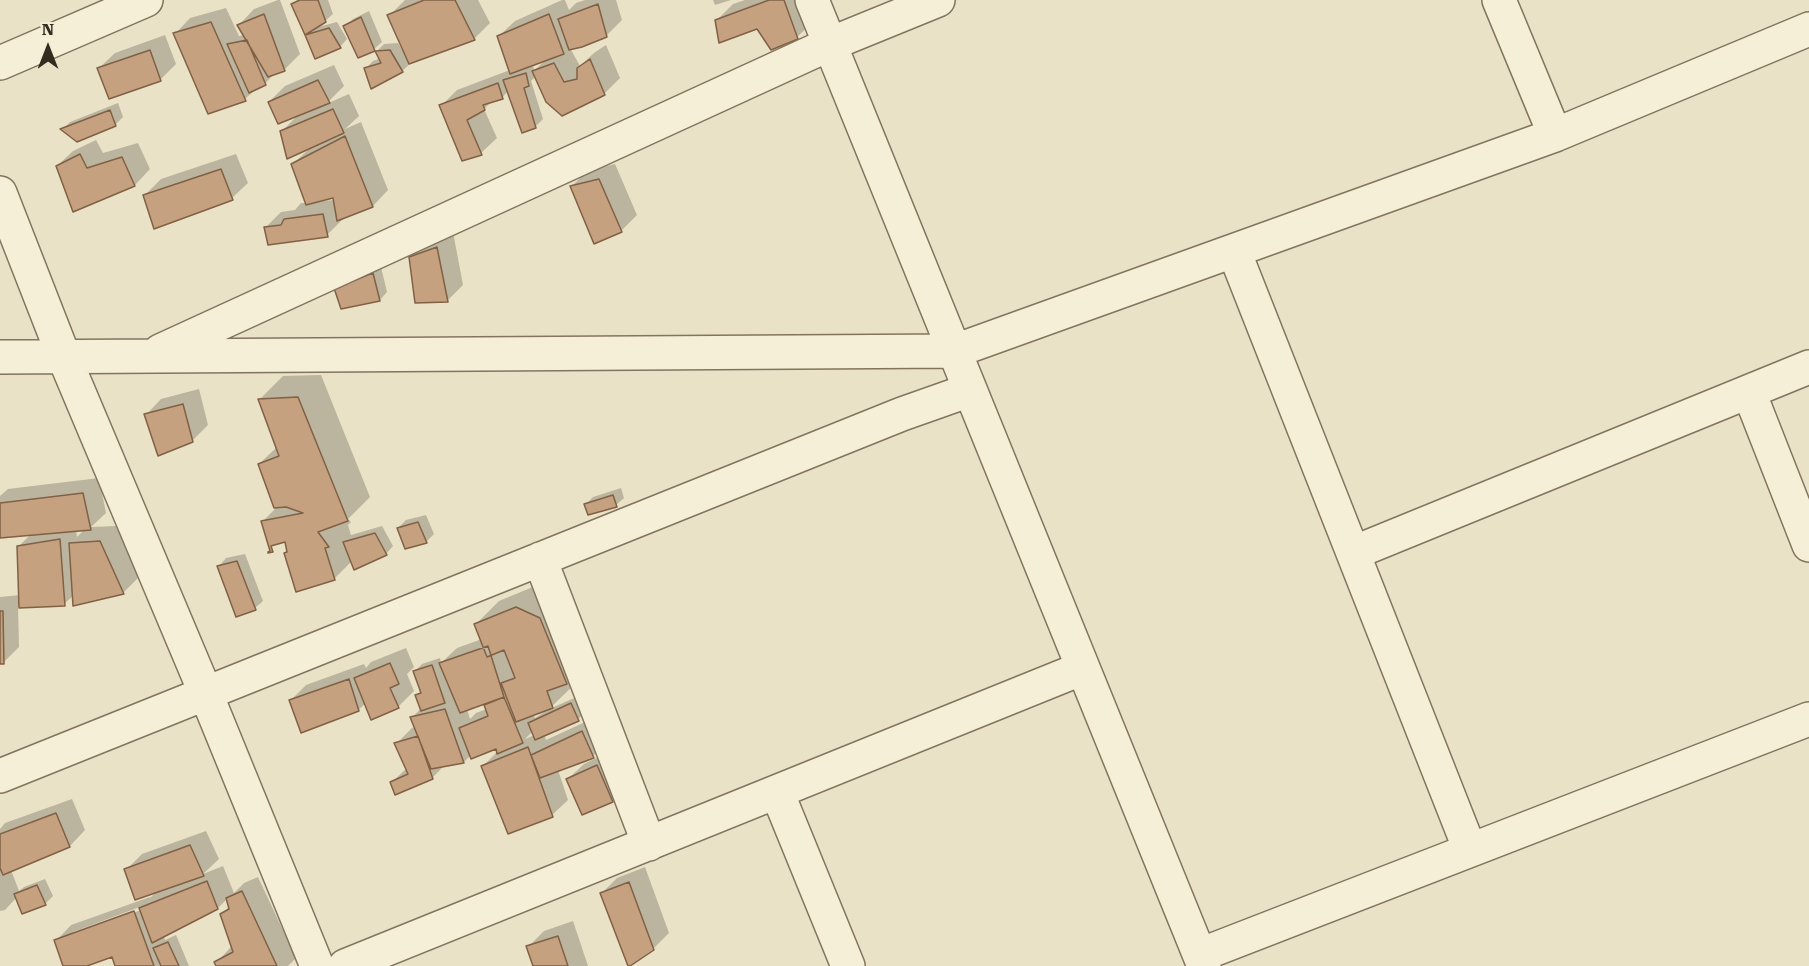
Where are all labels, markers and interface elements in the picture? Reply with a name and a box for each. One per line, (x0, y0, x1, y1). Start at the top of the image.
north arrow (18, 18, 78, 78)
text: N (42, 20, 54, 39)

